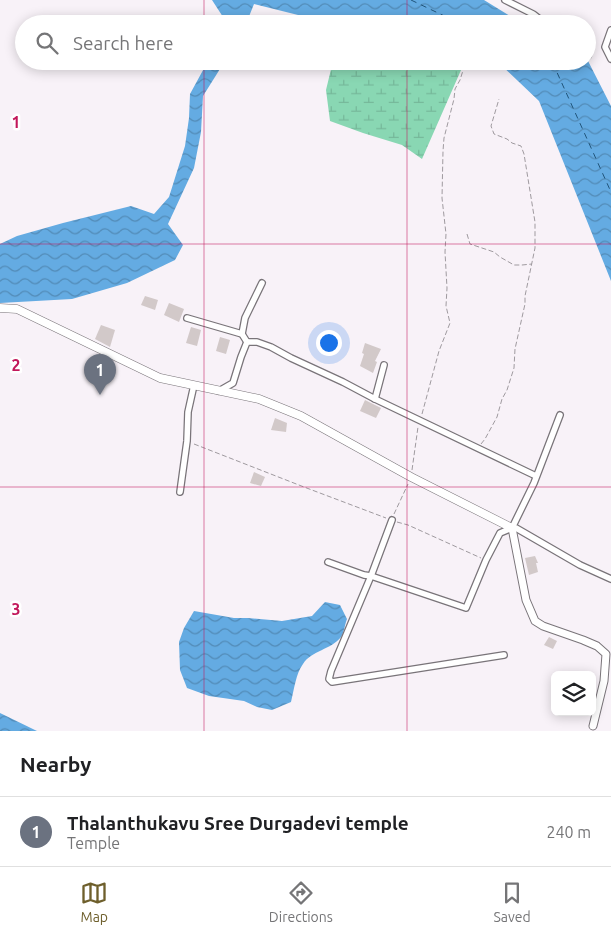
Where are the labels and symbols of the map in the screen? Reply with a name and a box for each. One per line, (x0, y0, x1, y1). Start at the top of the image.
text: 1 (11, 113, 21, 131)
your location (316, 330, 342, 356)
pin: 1 (84, 354, 116, 395)
text: 2 (11, 356, 21, 374)
text: 3 (11, 600, 21, 618)

